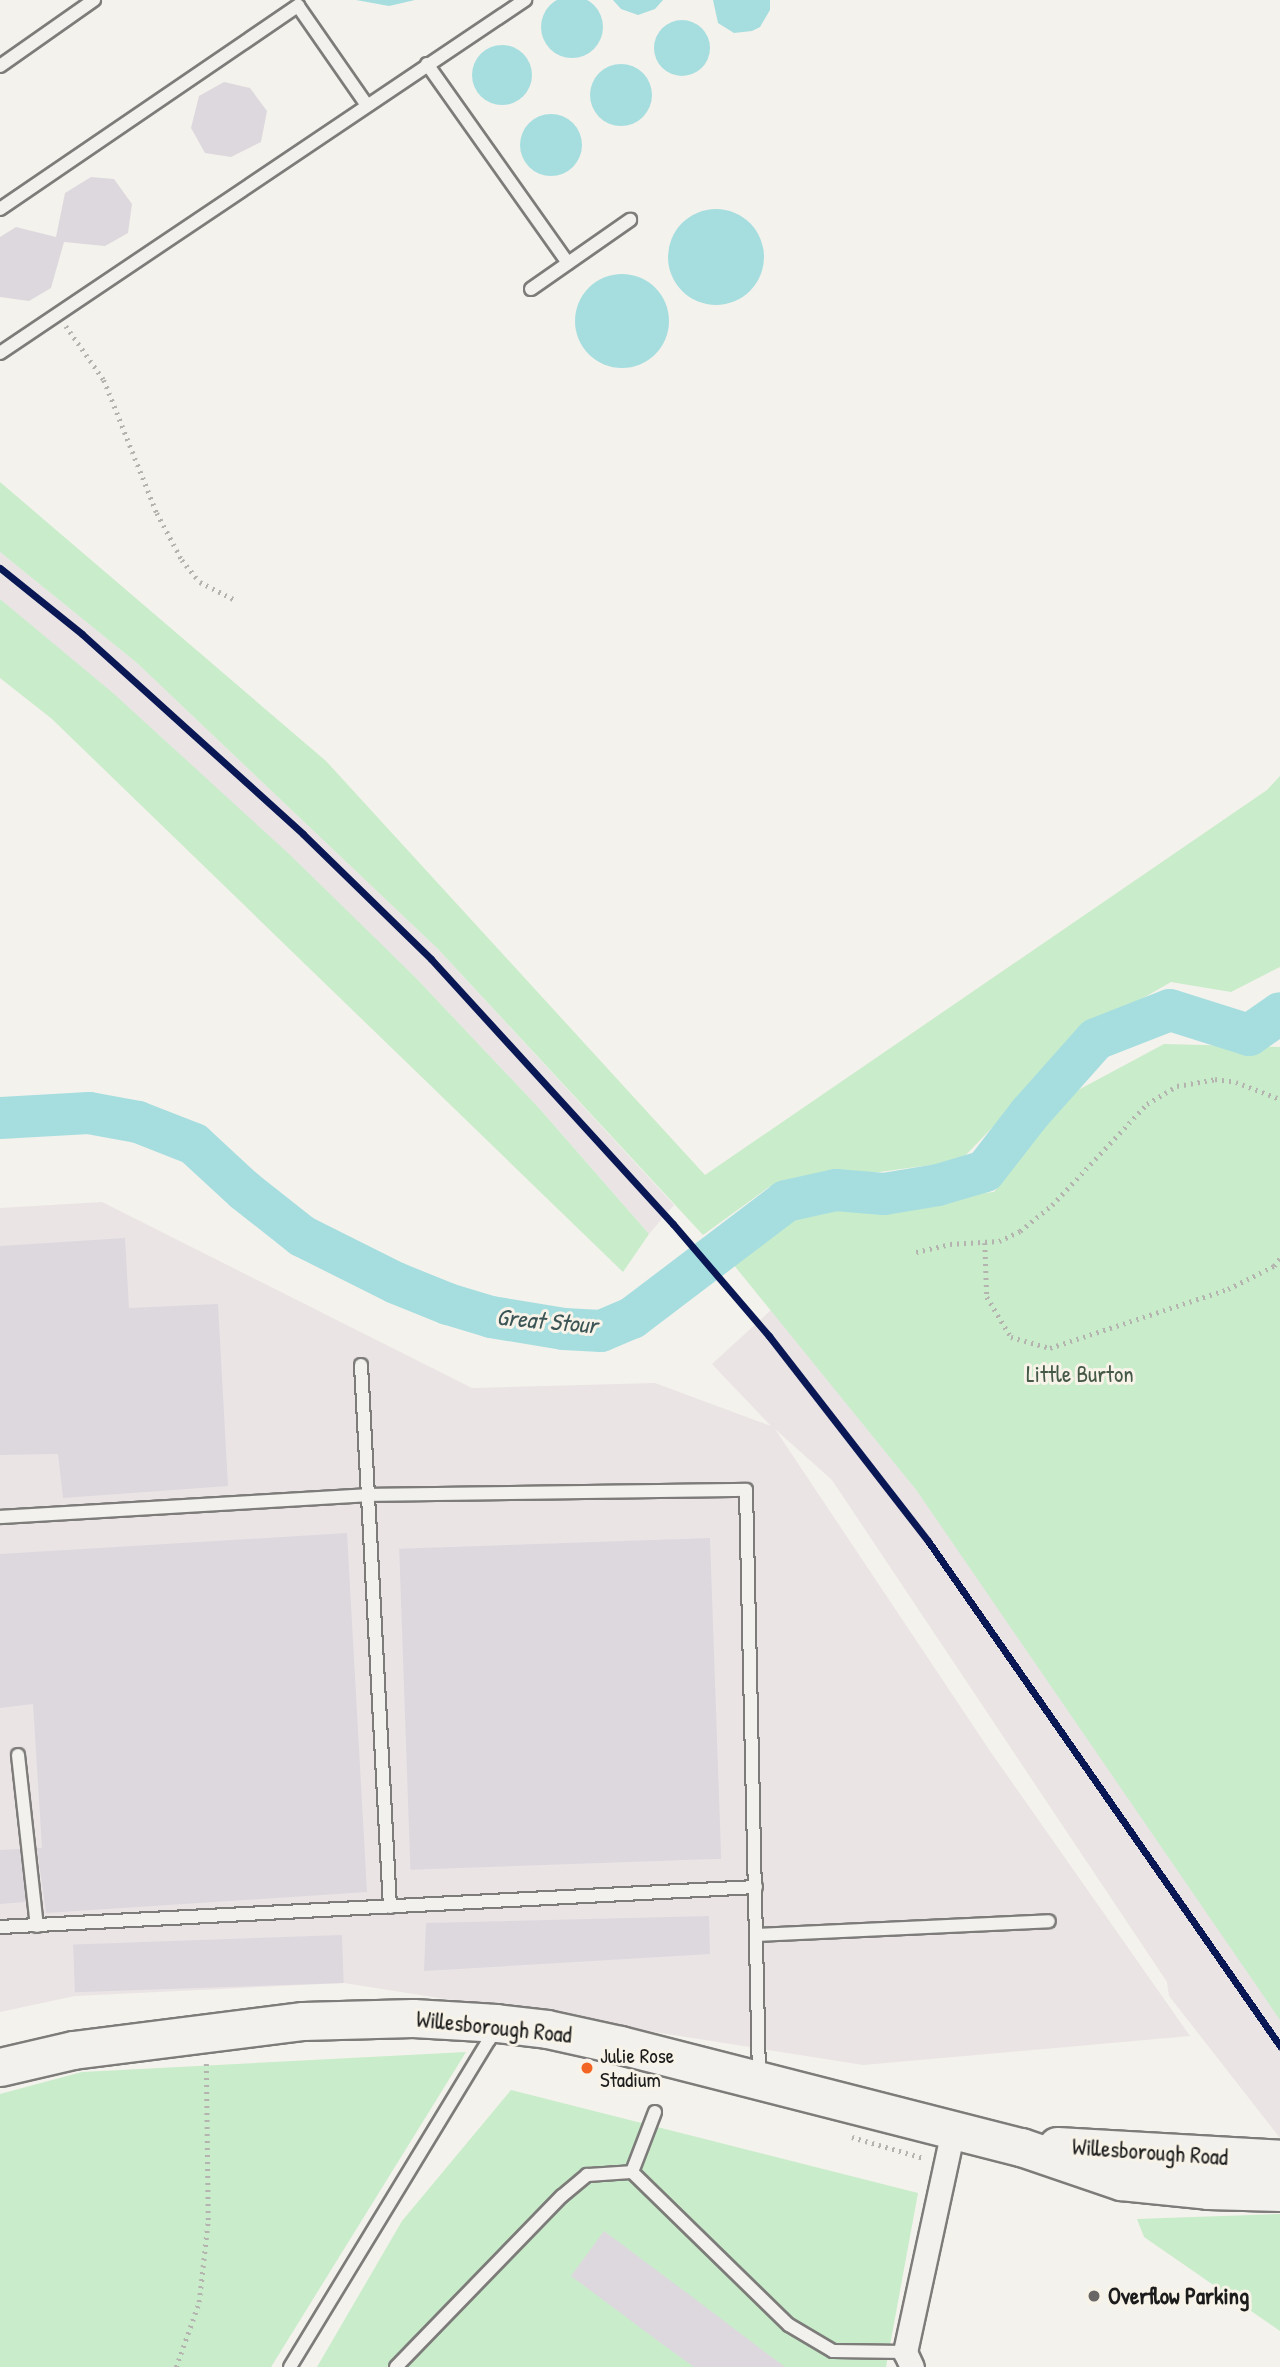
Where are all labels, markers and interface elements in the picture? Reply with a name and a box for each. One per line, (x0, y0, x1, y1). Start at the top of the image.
water label: Great Stour (495, 1302, 599, 1340)
park label: Little Burton (1026, 1360, 1134, 1388)
street label: Willesborough Road (415, 2005, 573, 2049)
place label: Julie Rose Stadium (600, 2043, 674, 2093)
marker: Julie Rose Stadium (580, 2061, 594, 2075)
street label: Willesborough Road (1071, 2133, 1229, 2171)
place label: Overflow Parking (1108, 2282, 1249, 2310)
marker: Overflow Parking (1086, 2288, 1102, 2304)

